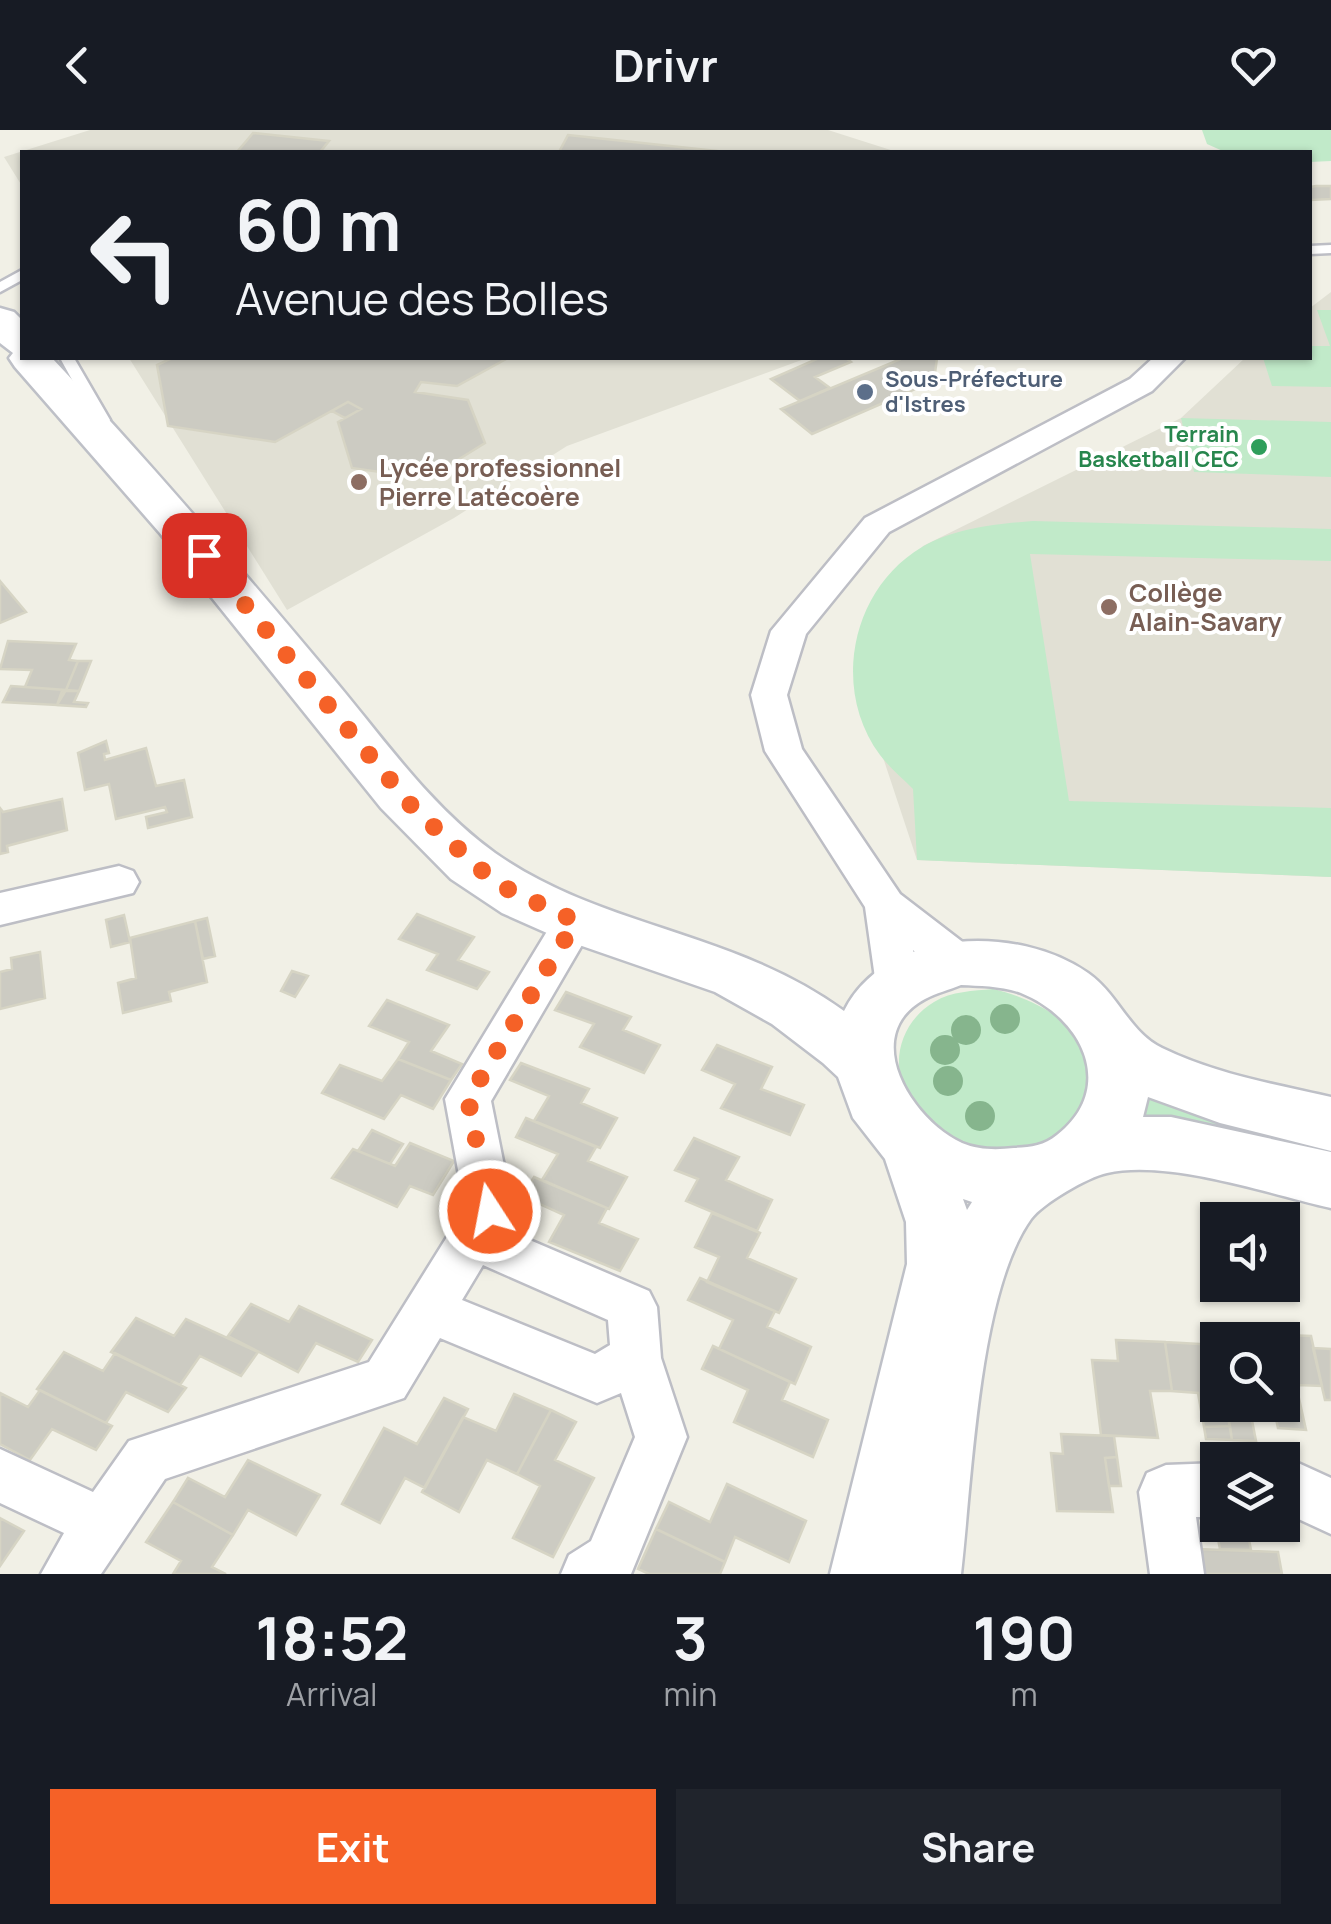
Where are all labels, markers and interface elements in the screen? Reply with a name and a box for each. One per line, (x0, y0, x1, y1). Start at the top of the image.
text: Drivr (613, 34, 718, 96)
icon: back (50, 38, 105, 93)
icon: heart (1226, 38, 1281, 93)
text: 60 m (235, 176, 402, 272)
icon: left (70, 190, 200, 320)
text: Avenue des Bolles (235, 267, 609, 329)
place label: Sous-Préfecture d'Istres (885, 364, 1063, 419)
marker: Sous-Préfecture d'Istres (854, 381, 876, 403)
place label: Terrain Basketball CEC (1078, 419, 1239, 474)
marker: Terrain Basketball CEC (1248, 436, 1270, 458)
place label: Lycée professionnel Pierre Latécoère (379, 450, 621, 514)
marker: Lycée professionnel Pierre Latécoère (348, 471, 370, 493)
pin (162, 513, 247, 598)
icon: arrive (177, 528, 232, 583)
place label: Collège Alain-Savary (1129, 575, 1282, 639)
marker: Collège Alain-Savary (1098, 596, 1120, 618)
position arrow (438, 1159, 542, 1263)
map controls (1200, 1202, 1300, 1542)
button: sound (1200, 1202, 1300, 1302)
button: search (1200, 1322, 1300, 1422)
button: layers (1200, 1442, 1300, 1542)
text: 18:52 (255, 1596, 408, 1678)
text: 3 (673, 1596, 708, 1678)
text: 190 (973, 1596, 1076, 1678)
text: Arrival (286, 1672, 377, 1716)
text: min (664, 1672, 717, 1716)
text: m (1011, 1672, 1038, 1716)
button: Exit (50, 1789, 656, 1904)
button: Share (676, 1789, 1281, 1904)

